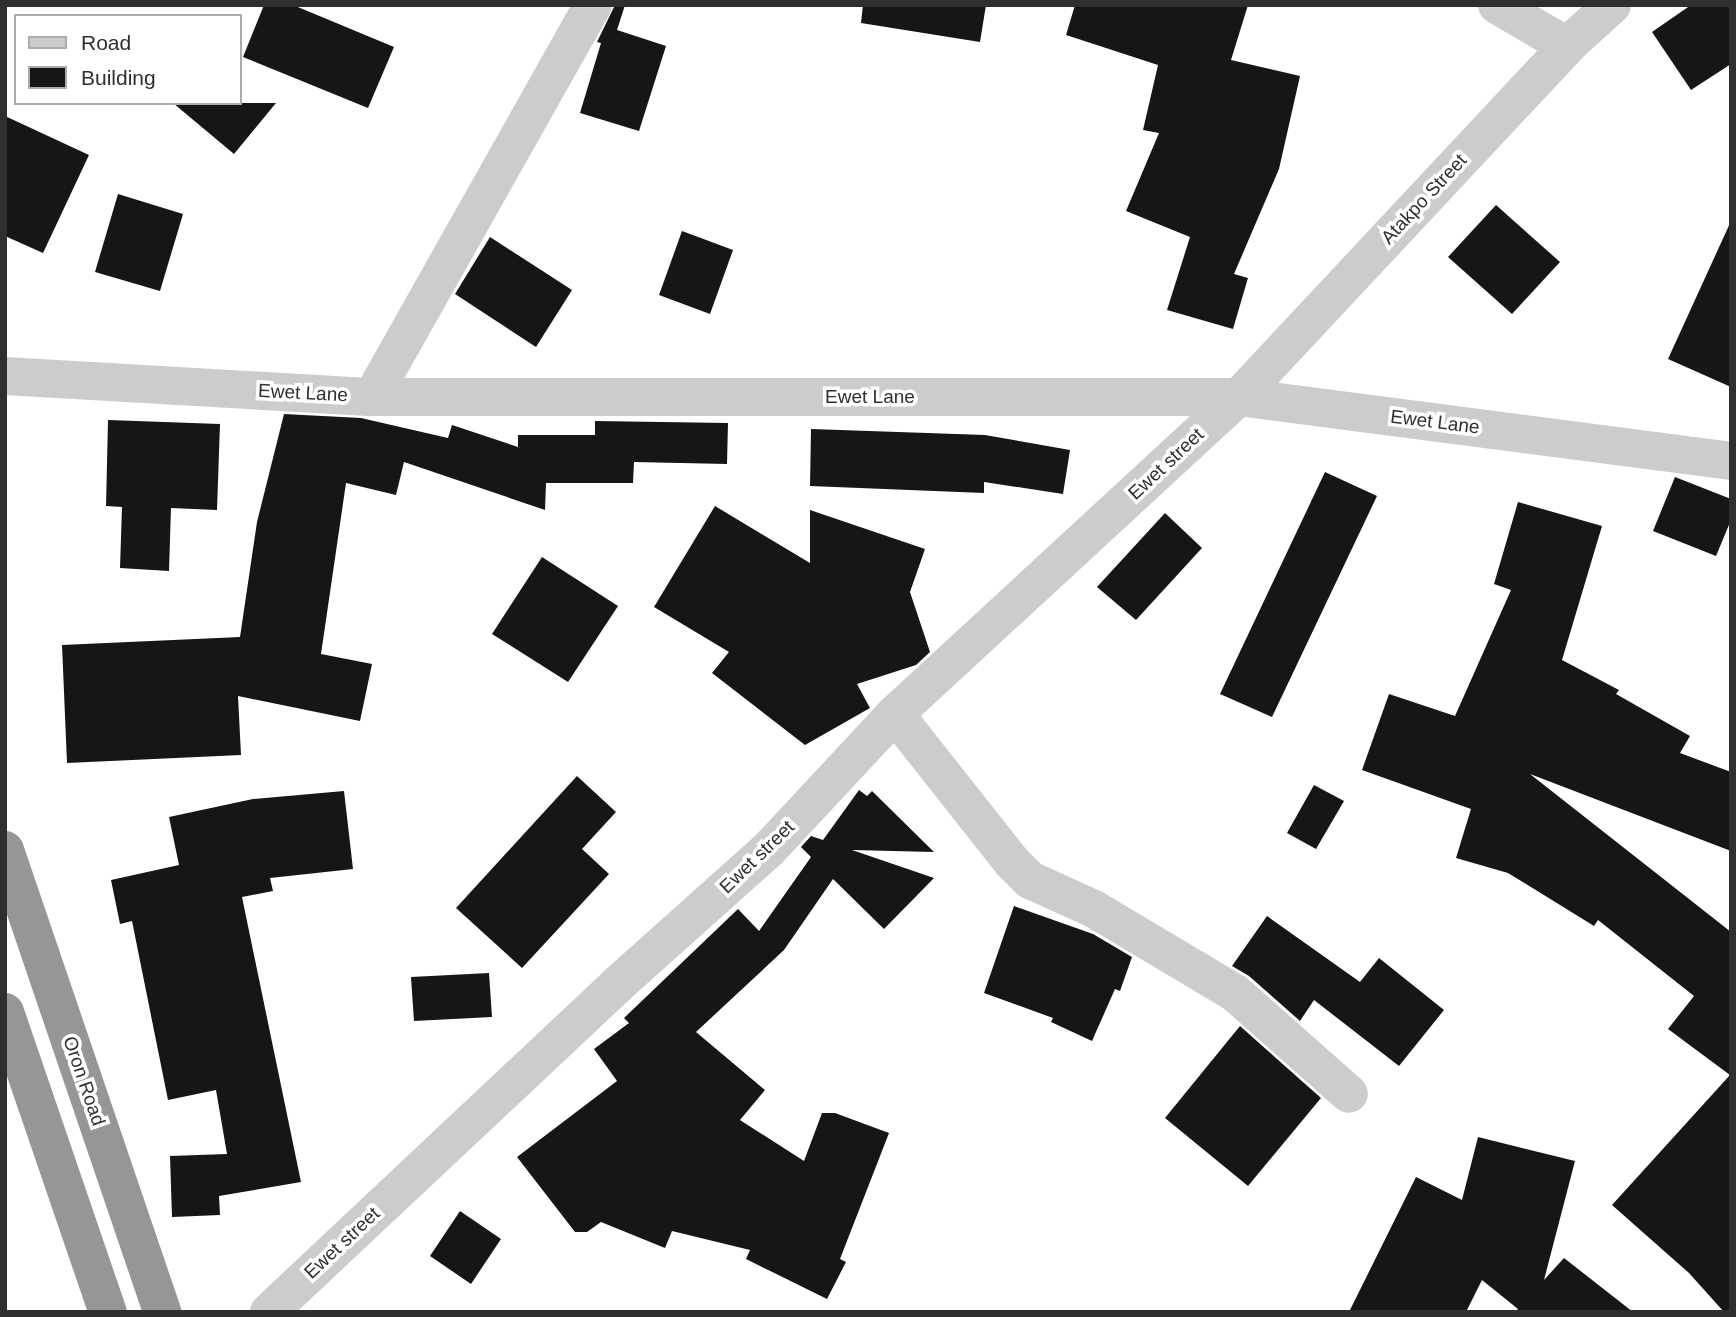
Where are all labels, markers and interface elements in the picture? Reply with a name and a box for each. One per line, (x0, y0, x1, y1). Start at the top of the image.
legend (14, 14, 242, 105)
text: Road (81, 31, 131, 54)
text: Building (81, 66, 156, 89)
street label: Atakpo Street (1376, 149, 1472, 249)
street label: Ewet Lane (258, 379, 348, 407)
street label: Ewet Lane (825, 386, 915, 408)
street label: Ewet Lane (1389, 405, 1481, 439)
street label: Ewet street (1123, 423, 1209, 505)
street label: Ewet street (715, 816, 799, 898)
street label: Oron Road (58, 1033, 110, 1129)
street label: Ewet street (299, 1202, 385, 1284)

